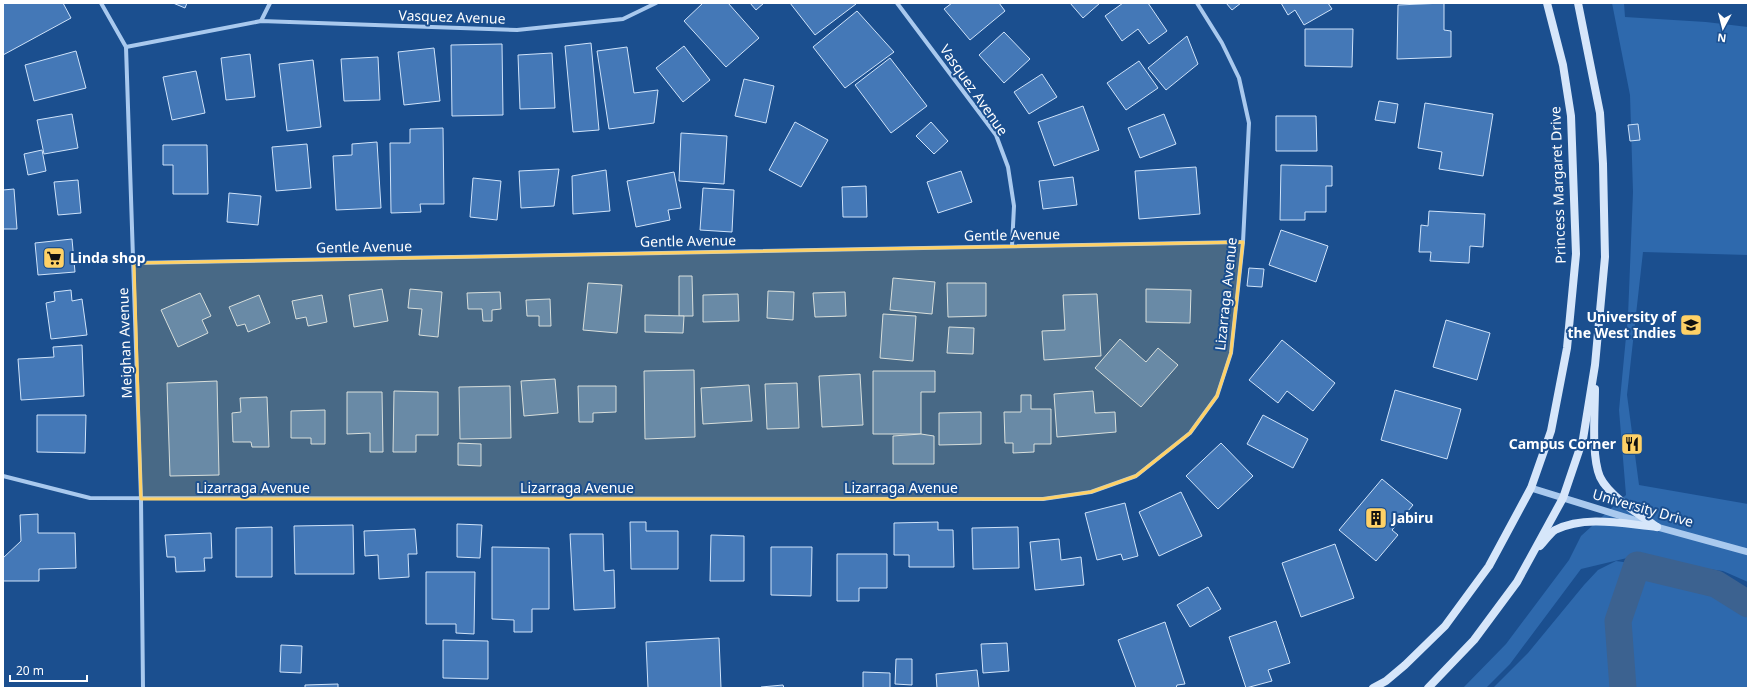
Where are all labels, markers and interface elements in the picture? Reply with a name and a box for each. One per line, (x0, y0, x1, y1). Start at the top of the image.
street label: Vasquez Avenue (398, 5, 506, 28)
north arrow (1703, 8, 1743, 48)
text: N (1716, 30, 1727, 46)
street label: Vasquez Avenue (936, 40, 1013, 139)
street label: Princess Margaret Drive (1545, 106, 1570, 264)
street label: Gentle Avenue (964, 224, 1060, 245)
street label: Gentle Avenue (640, 230, 736, 251)
street label: Gentle Avenue (316, 236, 412, 257)
street label: Lizarraga Avenue (1210, 236, 1241, 352)
supermarket icon: Linda shop (41, 245, 67, 271)
place label: Linda shop (70, 248, 146, 267)
street label: Meighan Avenue (113, 287, 136, 399)
place label: University of the West Indies (1568, 307, 1678, 342)
school or university icon: University of the West Indies (1678, 312, 1704, 338)
restaurant icon: Campus Corner (1619, 431, 1645, 457)
place label: Campus Corner (1509, 434, 1617, 453)
street label: Lizarraga Avenue (196, 478, 310, 497)
street label: Lizarraga Avenue (520, 478, 634, 497)
street label: Lizarraga Avenue (844, 478, 958, 497)
street label: University Drive (1591, 484, 1696, 531)
building icon: Jabiru (1363, 505, 1389, 531)
place label: Jabiru (1390, 508, 1433, 527)
scale bar (10, 657, 87, 683)
text: 20 m (16, 662, 44, 679)

